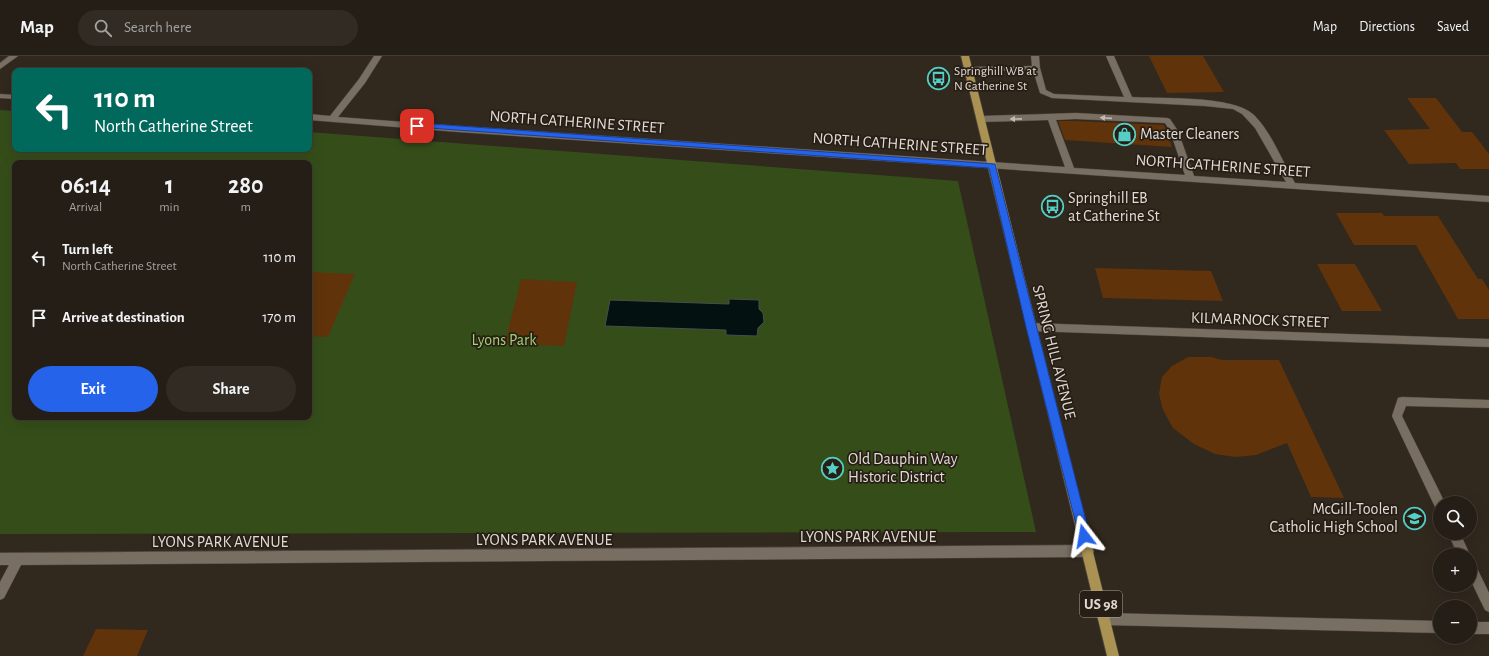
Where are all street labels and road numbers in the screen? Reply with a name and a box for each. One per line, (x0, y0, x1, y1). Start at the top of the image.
street label: NORTH CATHERINE STREET (489, 108, 665, 136)
street label: NORTH CATHERINE STREET (812, 130, 988, 158)
street label: NORTH CATHERINE STREET (1135, 152, 1311, 180)
street label: SPRING HILL AVENUE (1030, 283, 1078, 421)
street label: KILMARNOCK STREET (1191, 310, 1330, 330)
street label: LYONS PARK AVENUE (800, 529, 936, 545)
street label: LYONS PARK AVENUE (476, 532, 612, 548)
street label: LYONS PARK AVENUE (152, 534, 288, 550)
road number: US 98 (1080, 591, 1122, 617)

